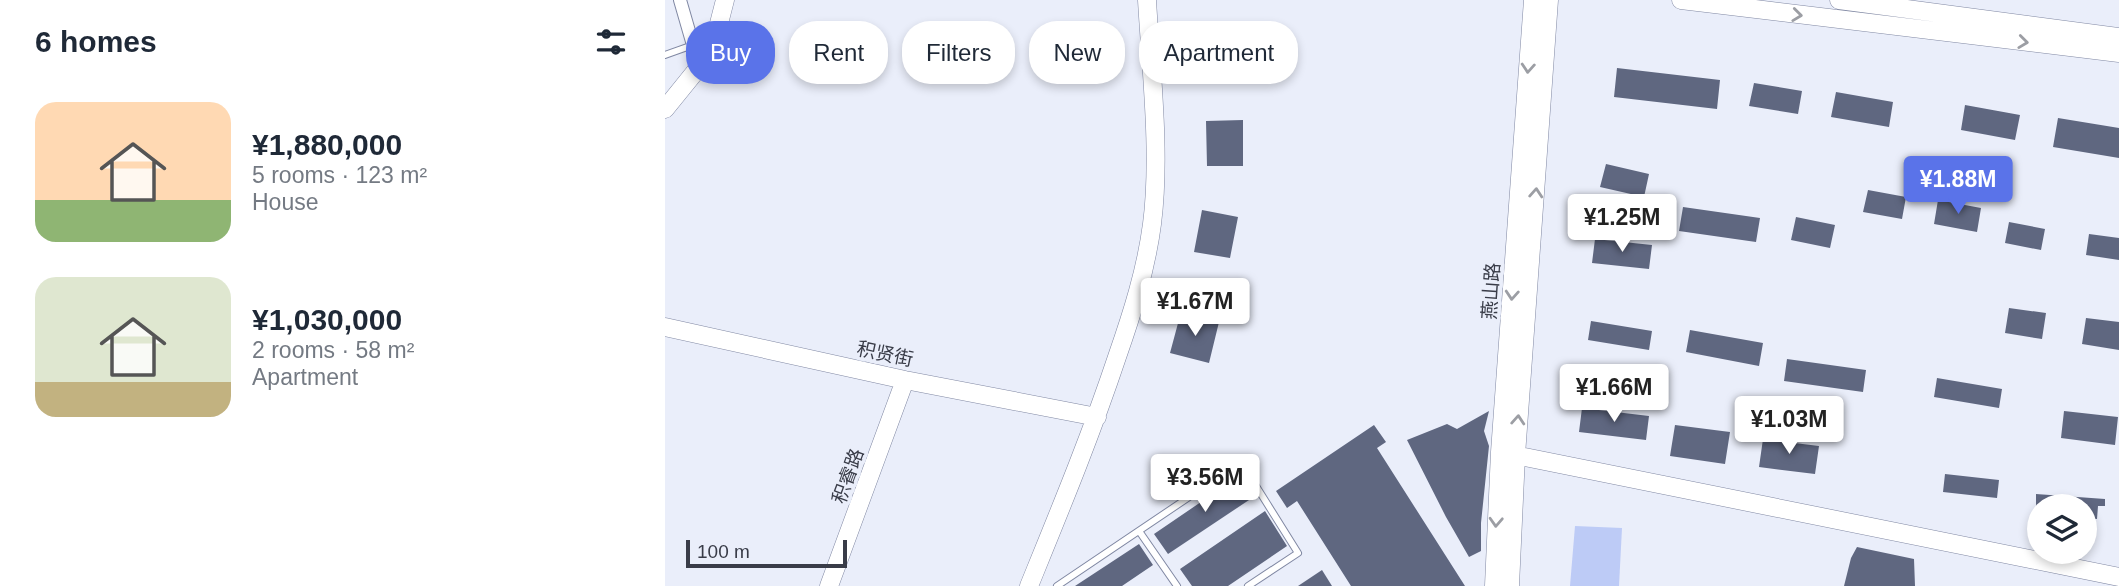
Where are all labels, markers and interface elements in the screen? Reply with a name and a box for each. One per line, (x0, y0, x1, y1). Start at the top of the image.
one-way arrow (1791, 7, 1803, 22)
chip: Buy (686, 21, 775, 84)
chip: Rent (789, 21, 888, 84)
chip: Filters (902, 21, 1015, 84)
chip: New (1029, 21, 1125, 84)
chip: Apartment (1139, 21, 1298, 84)
icon: filters (592, 23, 630, 61)
text: 6 homes (35, 25, 157, 58)
one-way arrow (2017, 34, 2029, 49)
one-way arrow (1521, 63, 1536, 74)
text: ¥1,880,000 (252, 128, 402, 161)
icon: home (91, 130, 175, 214)
pin: ¥1.88M (1901, 156, 2015, 216)
text: 5 rooms · 123 m² (252, 162, 427, 188)
text: ¥1.88M (1920, 166, 1996, 192)
one-way arrow (1528, 187, 1543, 198)
text: House (252, 189, 318, 215)
pin: ¥1.25M (1565, 194, 1679, 254)
text: ¥1.25M (1584, 204, 1660, 230)
street label: 燕山路 (1479, 262, 1503, 320)
pin: ¥1.67M (1138, 278, 1252, 338)
text: ¥1.67M (1157, 288, 1233, 314)
one-way arrow (1505, 290, 1520, 301)
text: ¥1,030,000 (252, 303, 402, 336)
icon: home (91, 305, 175, 389)
text: 2 rooms · 58 m² (252, 337, 414, 363)
street label: 积贤街 (855, 338, 915, 370)
text: Apartment (252, 364, 358, 390)
pin: ¥1.66M (1557, 364, 1671, 424)
text: ¥1.66M (1576, 374, 1652, 400)
pin: ¥1.03M (1732, 396, 1846, 456)
text: ¥1.03M (1751, 406, 1827, 432)
one-way arrow (1510, 414, 1525, 425)
street label: 积睿路 (828, 446, 868, 506)
pin: ¥3.56M (1148, 454, 1262, 514)
text: ¥3.56M (1167, 464, 1243, 490)
map controls (2027, 494, 2097, 564)
button: layers (2027, 494, 2097, 564)
one-way arrow (1489, 517, 1504, 528)
scale bar (686, 537, 847, 569)
text: 100 m (697, 541, 750, 562)

